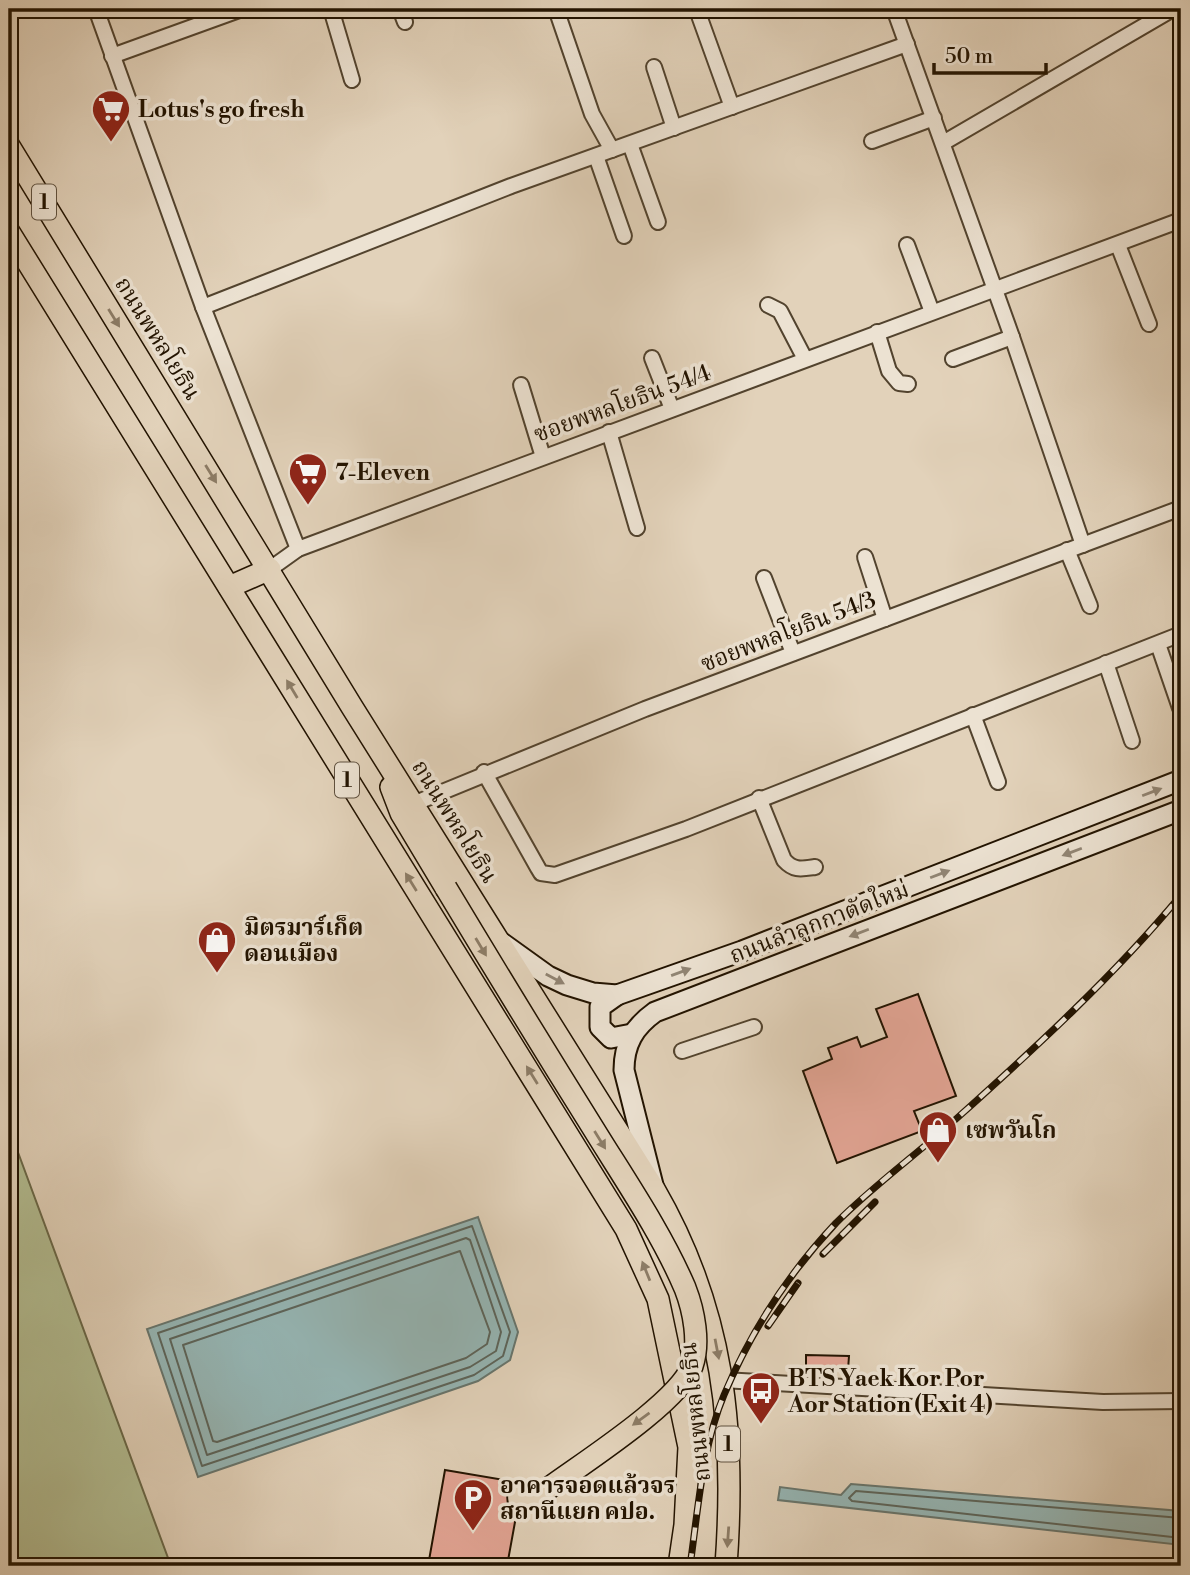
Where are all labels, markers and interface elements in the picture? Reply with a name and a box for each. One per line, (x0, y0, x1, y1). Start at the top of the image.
scale bar (934, 32, 1046, 76)
text: 50 m (945, 44, 993, 70)
supermarket icon: Lotus's go fresh (90, 88, 132, 143)
place label: Lotus's go fresh (138, 96, 304, 124)
road number: 1 (32, 184, 56, 220)
street label: ถนนพหลโยธิน (108, 270, 209, 405)
one-way arrow (108, 308, 121, 328)
street label: ซอยพหลโยธิน 54/4 (529, 356, 715, 449)
supermarket icon: 7-Eleven (287, 451, 329, 506)
place label: 7-Eleven (335, 459, 430, 487)
one-way arrow (204, 464, 217, 483)
street label: ซอยพหลโยธิน 54/3 (696, 583, 880, 678)
one-way arrow (285, 679, 298, 698)
street label: ถนนพหลโยธิน (405, 753, 506, 888)
road number: 1 (335, 762, 359, 798)
one-way arrow (1141, 786, 1162, 797)
one-way arrow (1061, 847, 1082, 858)
one-way arrow (929, 868, 950, 879)
one-way arrow (405, 873, 418, 892)
street label: ถนนลำลูกกาตัดใหม่ (725, 873, 913, 970)
place label: มิตรมาร์เก็ต ดอนเมือง (244, 914, 363, 968)
shop icon: มิตรมาร์เก็ต ดอนเมือง (196, 919, 238, 974)
one-way arrow (849, 928, 870, 939)
one-way arrow (475, 937, 488, 956)
one-way arrow (671, 966, 692, 977)
one-way arrow (546, 973, 565, 985)
one-way arrow (526, 1065, 539, 1085)
shop icon: เซพวันโก (917, 1109, 959, 1164)
place label: เซพวันโก (965, 1114, 1056, 1145)
one-way arrow (594, 1131, 607, 1150)
one-way arrow (641, 1261, 652, 1282)
one-way arrow (712, 1338, 723, 1360)
street label: ถนนพหลโยธิน (672, 1341, 717, 1483)
place label: BTS Yaek Kor Por Aor Station (Exit 4) (787, 1365, 993, 1419)
bus stop icon: BTS Yaek Kor Por Aor Station (Exit 4) (740, 1370, 782, 1425)
one-way arrow (632, 1412, 650, 1426)
road number: 1 (716, 1426, 740, 1462)
place label: อาคารจอดแล้วจร สถานีแยก คปอ. (500, 1472, 675, 1526)
parking icon: อาคารจอดแล้วจร สถานีแยก คปอ. (452, 1477, 494, 1532)
one-way arrow (722, 1526, 733, 1548)

